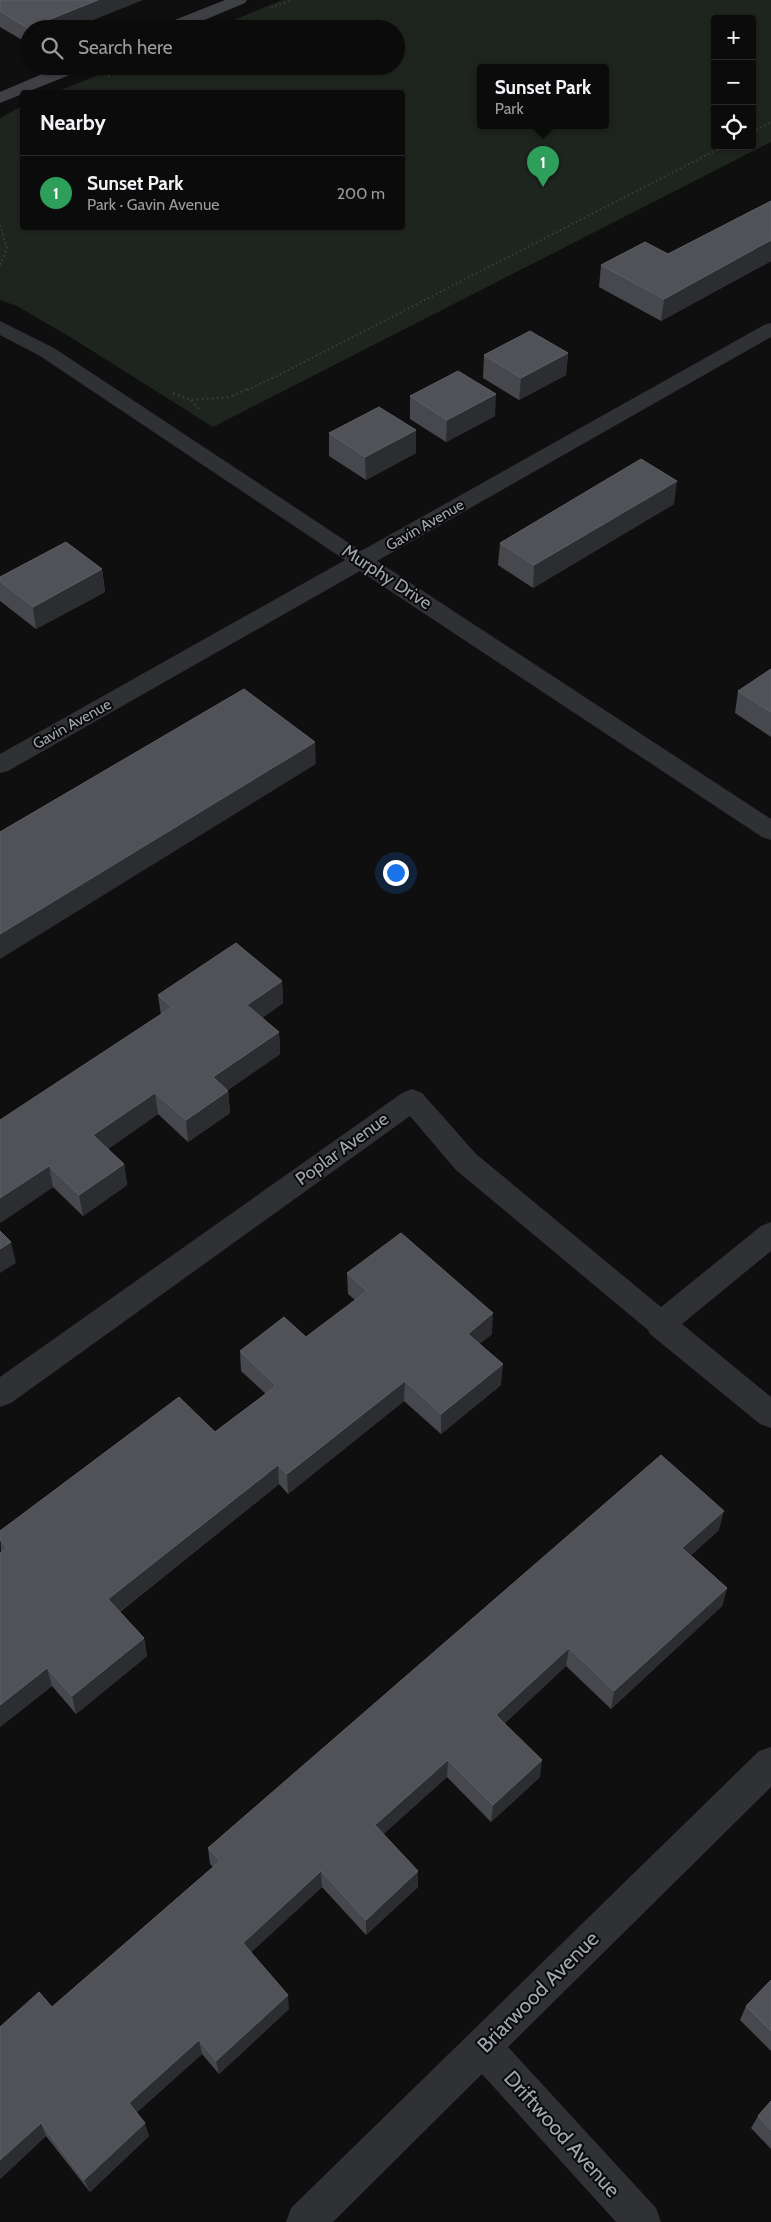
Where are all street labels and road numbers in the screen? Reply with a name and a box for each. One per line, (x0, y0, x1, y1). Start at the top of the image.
street label: Gavin Avenue (383, 495, 467, 555)
street label: Murphy Drive (338, 540, 436, 614)
street label: Gavin Avenue (30, 695, 115, 753)
street label: Poplar Avenue (291, 1108, 393, 1190)
street label: Briarwood Avenue (472, 1926, 604, 2058)
street label: Driftwood Avenue (499, 2065, 626, 2202)

